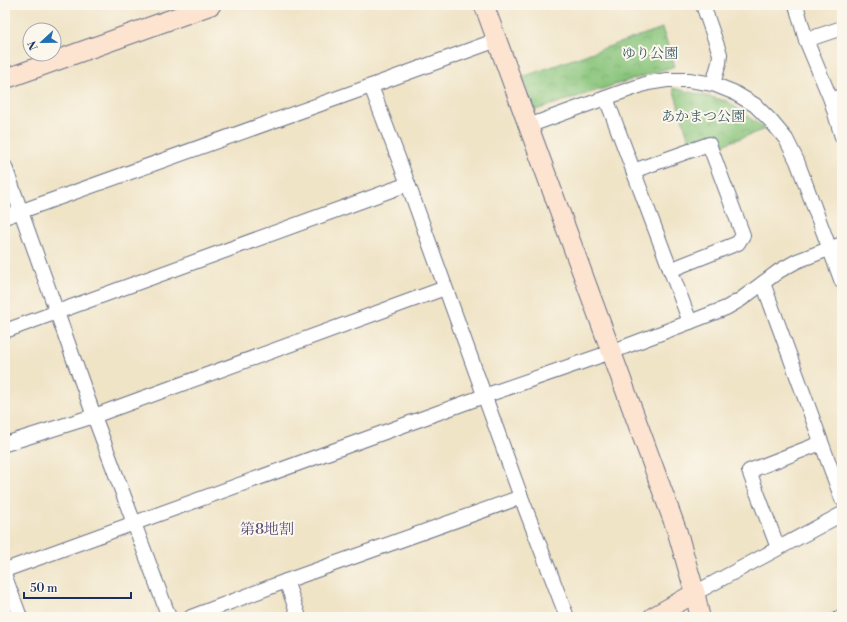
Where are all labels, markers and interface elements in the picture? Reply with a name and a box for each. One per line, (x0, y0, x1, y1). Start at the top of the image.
north arrow (22, 22, 62, 62)
text: N (25, 38, 42, 52)
park label: ゆり公園 (622, 45, 678, 63)
park label: あかまつ公園 (661, 108, 745, 126)
district label: 第8地割 (240, 520, 294, 539)
scale bar (24, 574, 131, 600)
text: 50 m (30, 581, 58, 596)

